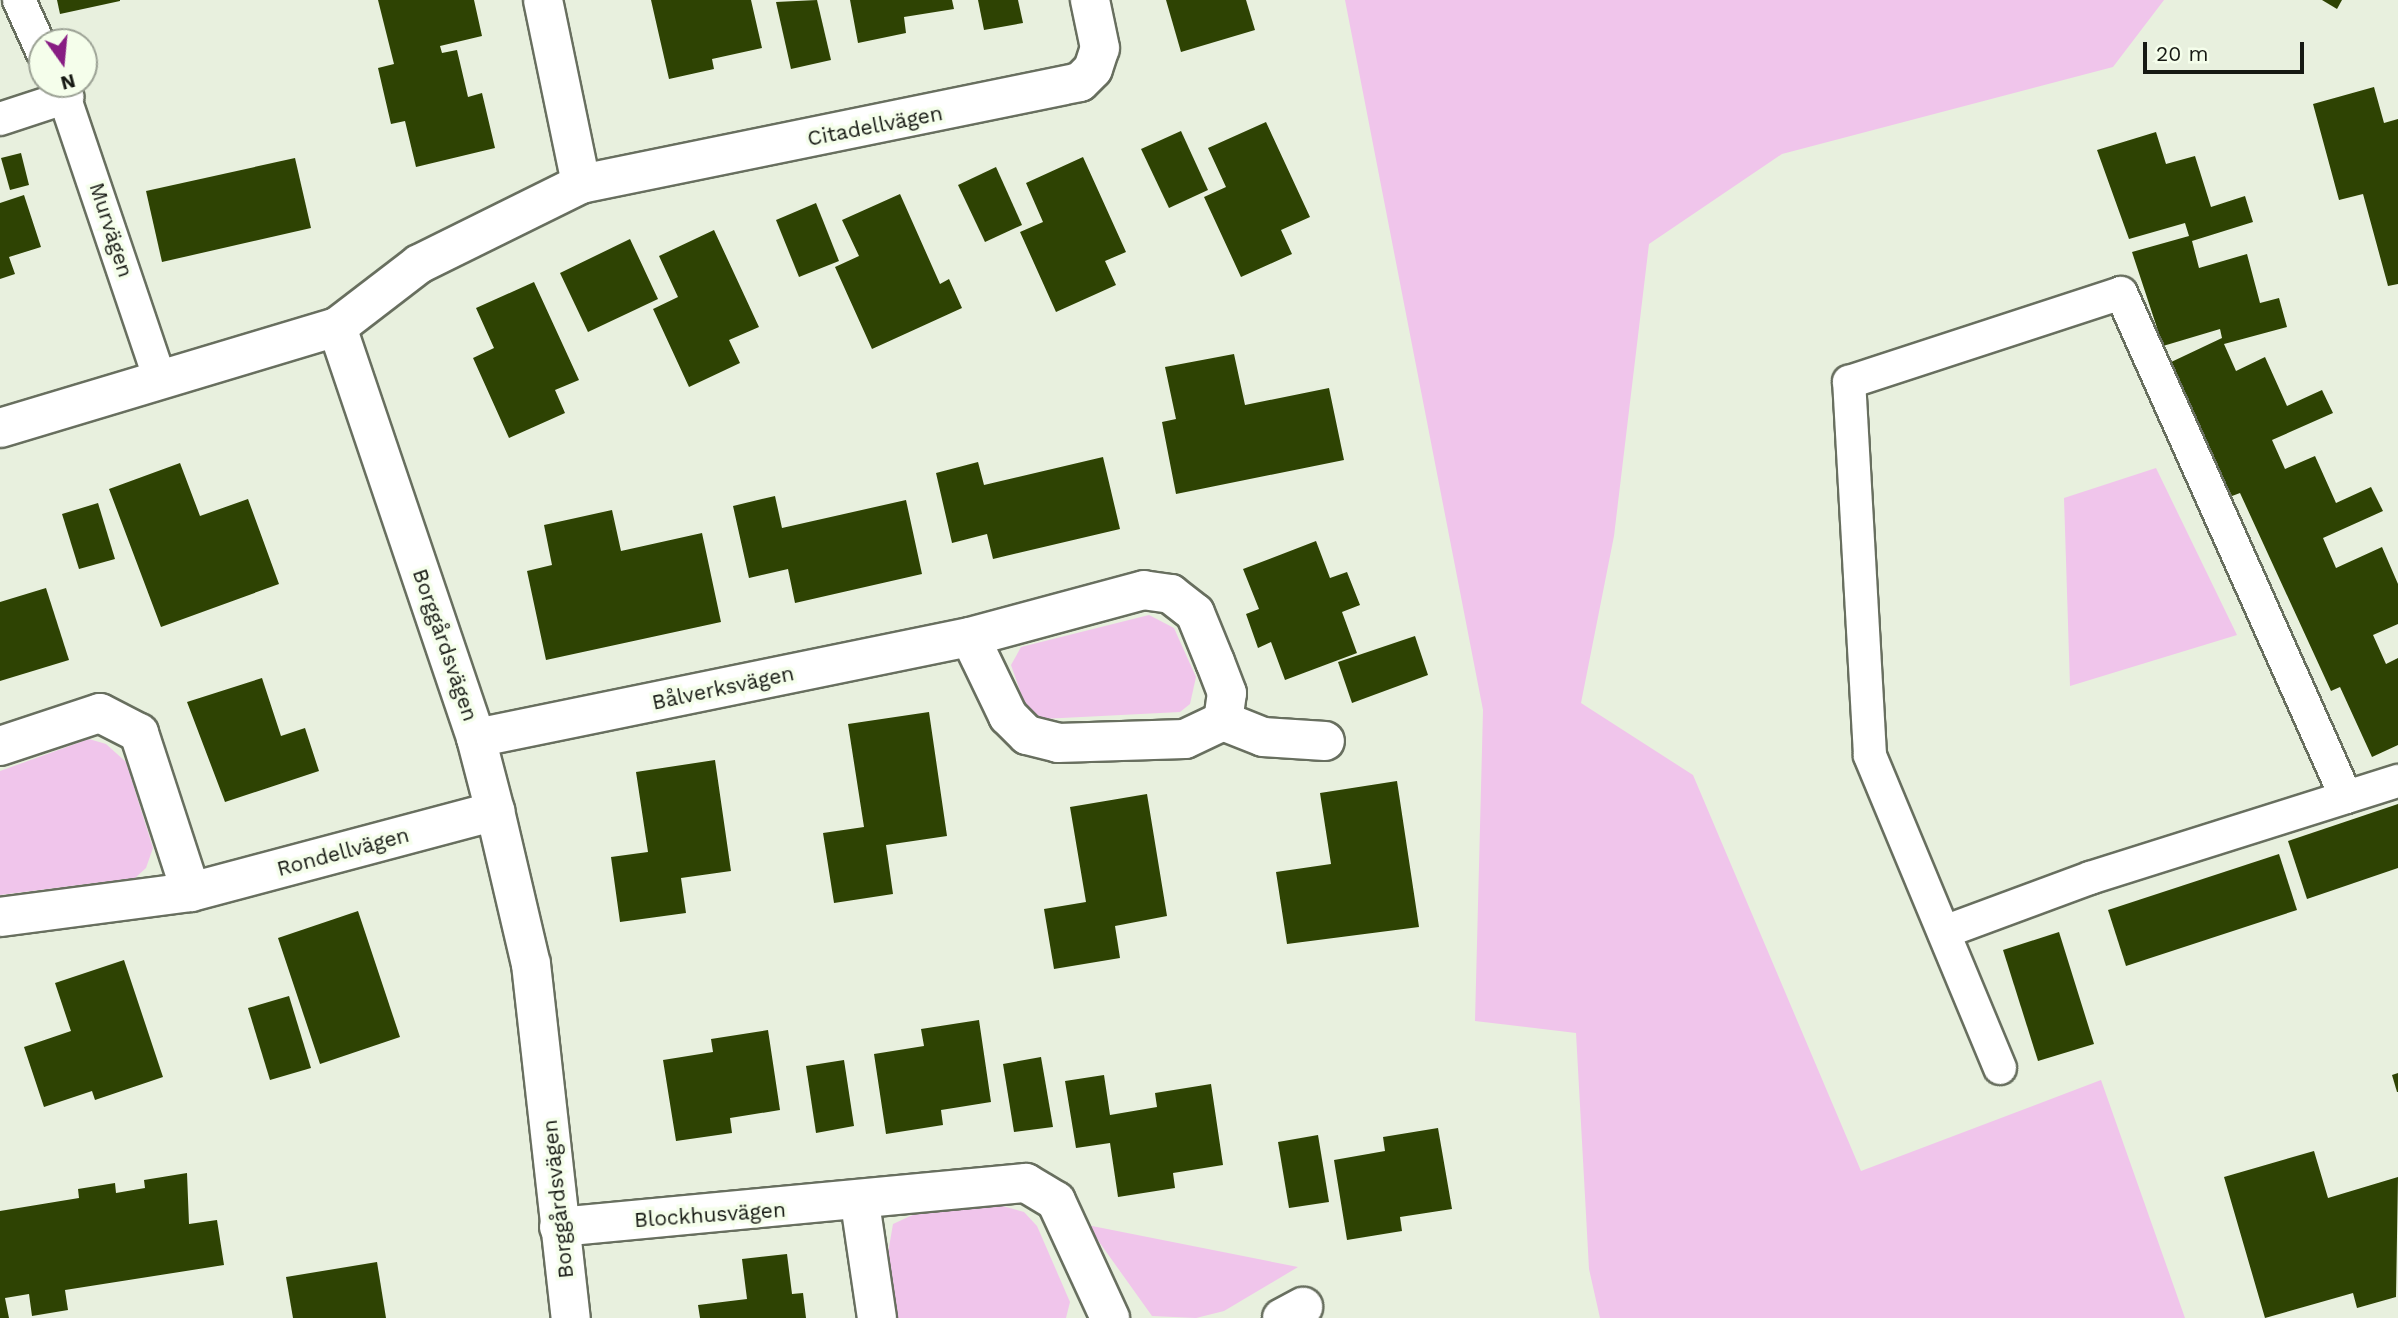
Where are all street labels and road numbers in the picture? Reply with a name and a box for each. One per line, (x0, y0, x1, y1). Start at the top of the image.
street label: Citadellvägen (805, 101, 945, 151)
street label: Murvägen (84, 179, 138, 281)
street label: Borggårdsvägen (407, 565, 483, 725)
street label: Bålverksvägen (650, 661, 796, 715)
street label: Rondellvägen (274, 822, 412, 882)
street label: Borggårdsvägen (537, 1118, 579, 1280)
street label: Blockhusvägen (633, 1197, 787, 1233)

